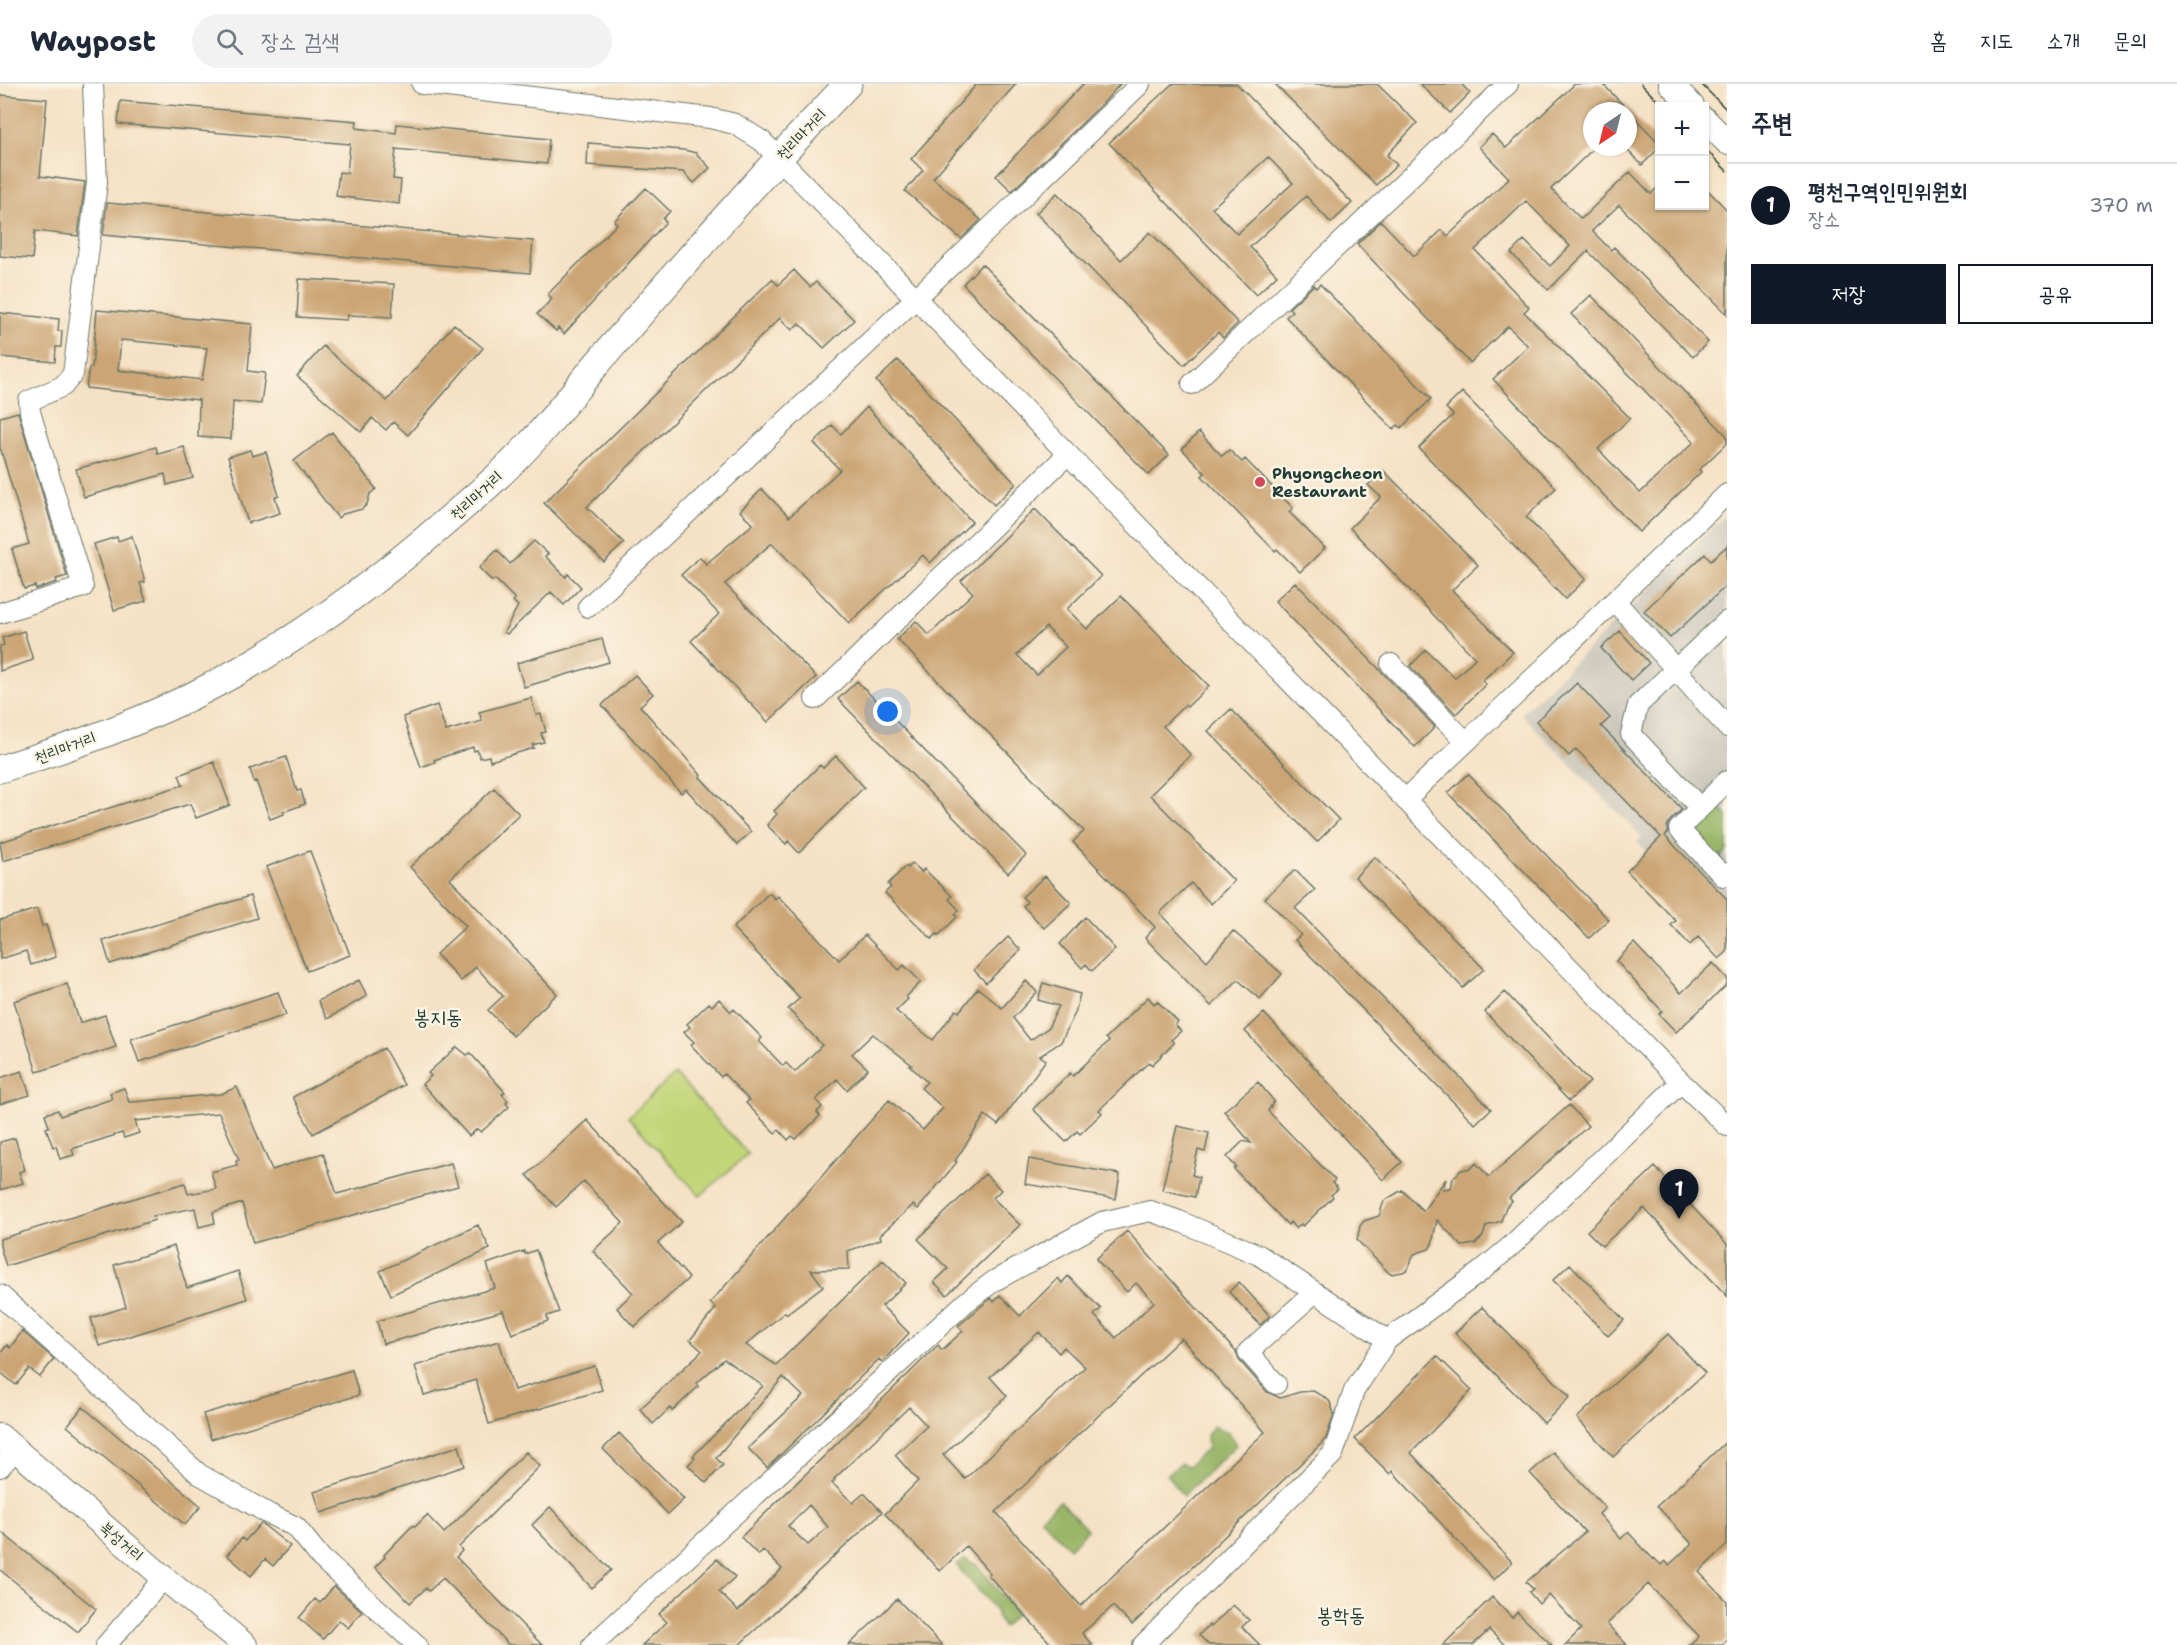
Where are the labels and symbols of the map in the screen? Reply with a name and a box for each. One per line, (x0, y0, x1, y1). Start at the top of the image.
north arrow (1583, 102, 1637, 156)
street label: 천리마거리 (771, 104, 831, 165)
place label: Phyongcheon Restaurant (1272, 463, 1383, 502)
street label: 천리마거리 (445, 466, 507, 525)
marker: Phyongcheon Restaurant (1253, 475, 1267, 489)
your location (873, 697, 902, 726)
street label: 천리마거리 (31, 727, 99, 768)
district label: 봉지동 (414, 1004, 462, 1030)
pin: 1 (1660, 1170, 1698, 1219)
street label: 북성거리 (95, 1517, 148, 1566)
district label: 봉학동 (1317, 1602, 1365, 1628)

